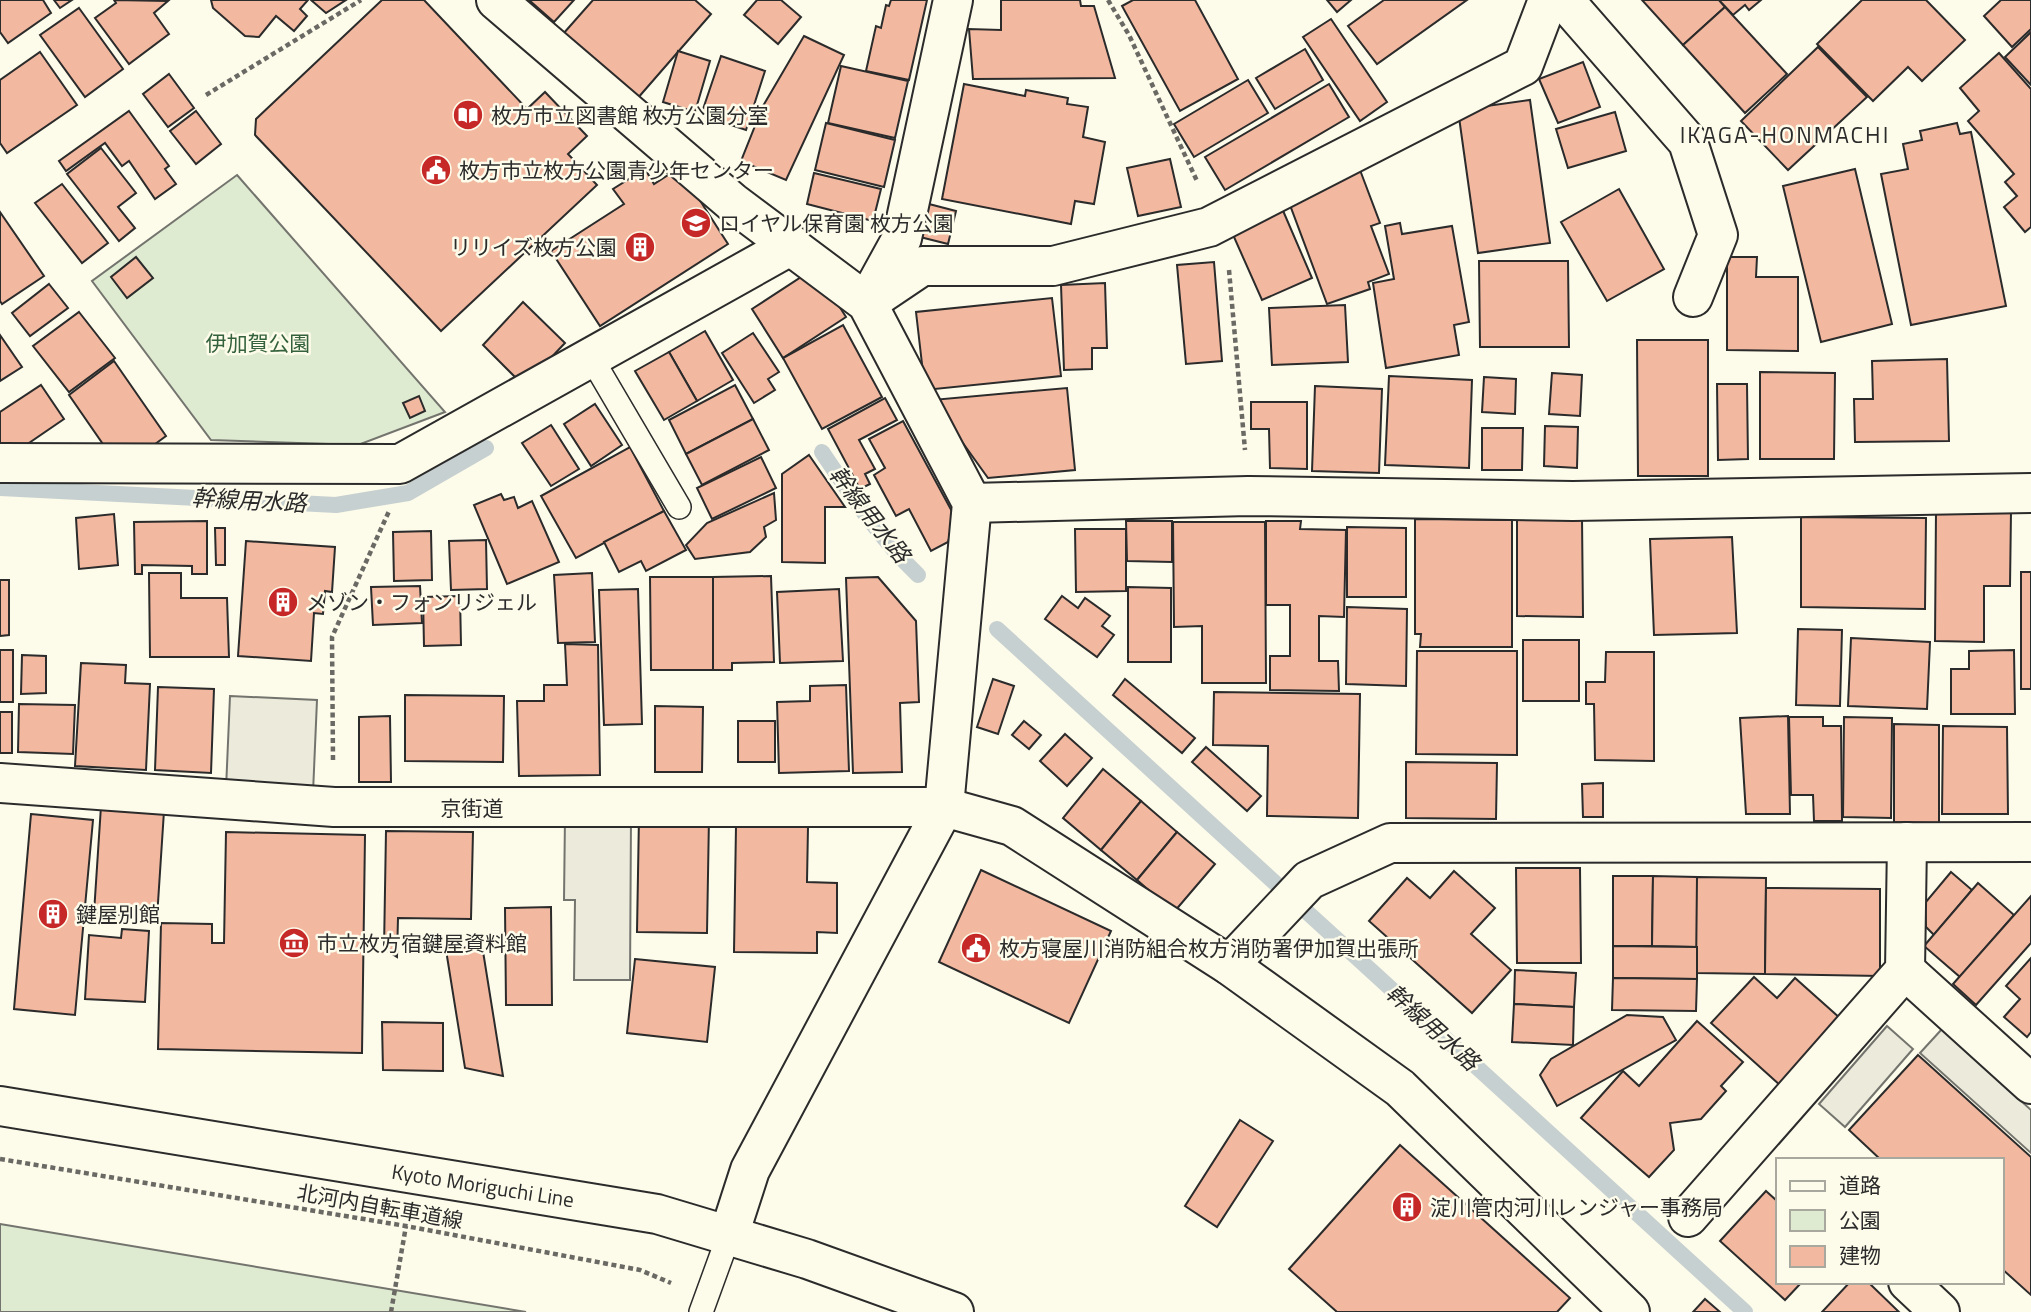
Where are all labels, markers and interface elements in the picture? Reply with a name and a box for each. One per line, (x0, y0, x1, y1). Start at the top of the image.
library icon: 枚方市立図書館 枚方公園分室 (451, 98, 485, 132)
place label: 枚方市立図書館 枚方公園分室 (491, 99, 769, 131)
district label: IKAGA-HONMACHI (1680, 117, 1890, 152)
public building icon: 枚方市立枚方公園青少年センター (419, 153, 453, 187)
place label: 枚方市立枚方公園青少年センター (459, 154, 774, 186)
school or university icon: ロイヤル保育園 枚方公園 (679, 206, 713, 240)
place label: ロイヤル保育園 枚方公園 (719, 207, 954, 239)
building icon: リリイズ枚方公園 (623, 230, 657, 264)
place label: リリイズ枚方公園 (450, 231, 617, 263)
park label: 伊加賀公園 (206, 327, 311, 359)
water label: 幹線用水路 (821, 458, 920, 572)
water label: 幹線用水路 (191, 480, 309, 521)
building icon: メゾン・フォンリジェル (266, 585, 300, 619)
place label: メゾン・フォンリジェル (306, 586, 537, 618)
street label: 京街道 (441, 792, 504, 824)
building icon: 鍵屋別館 (36, 897, 70, 931)
place label: 鍵屋別館 (76, 898, 160, 930)
museum icon: 市立枚方宿鍵屋資料館 (277, 926, 311, 960)
place label: 市立枚方宿鍵屋資料館 (317, 927, 527, 959)
public building icon: 枚方寝屋川消防組合枚方消防署伊加賀出張所 (959, 931, 993, 965)
place label: 枚方寝屋川消防組合枚方消防署伊加賀出張所 (999, 932, 1419, 964)
water label: 幹線用水路 (1379, 976, 1489, 1080)
street label: Kyoto Moriguchi Line (390, 1155, 576, 1215)
legend (1776, 1158, 2003, 1284)
text: 道路 (1839, 1169, 1881, 1201)
street label: 北河内自転車道線 (294, 1176, 466, 1236)
building icon: 淀川管内河川レンジャー事務局 (1390, 1190, 1424, 1224)
place label: 淀川管内河川レンジャー事務局 (1430, 1191, 1723, 1223)
text: 公園 (1839, 1204, 1881, 1236)
text: 建物 (1839, 1239, 1881, 1271)

